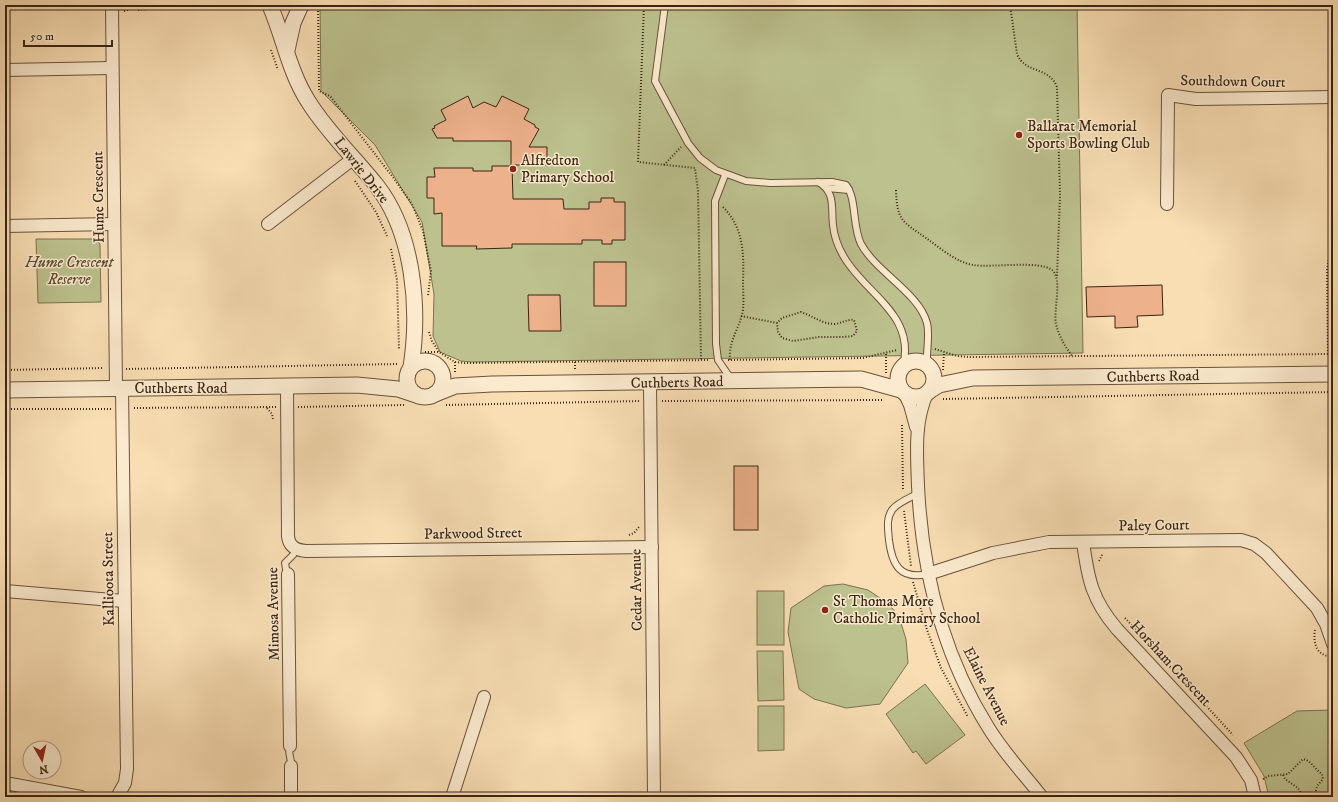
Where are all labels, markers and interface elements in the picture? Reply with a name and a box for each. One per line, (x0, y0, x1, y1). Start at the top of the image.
scale bar (24, 22, 112, 48)
text: 50 m (30, 29, 54, 44)
street label: Southdown Court (1180, 71, 1286, 92)
place label: Ballarat Memorial Sports Bowling Club (1027, 117, 1150, 153)
marker: Ballarat Memorial Sports Bowling Club (1014, 130, 1024, 140)
street label: Lawrie Drive (330, 133, 393, 207)
street label: Hume Crescent (88, 151, 109, 243)
place label: Alfredton Primary School (521, 151, 614, 187)
marker: Alfredton Primary School (508, 164, 518, 174)
park label: Hume Crescent Reserve (24, 253, 114, 289)
street label: Cuthberts Road (1106, 366, 1200, 387)
street label: Cuthberts Road (630, 372, 724, 393)
street label: Cuthberts Road (135, 379, 228, 398)
street label: Paley Court (1118, 515, 1190, 536)
street label: Parkwood Street (424, 523, 523, 544)
street label: Kallioota Street (98, 532, 119, 626)
street label: Cedar Avenue (626, 549, 647, 631)
street label: Mimosa Avenue (263, 567, 284, 661)
place label: St Thomas More Catholic Primary School (833, 592, 981, 628)
marker: St Thomas More Catholic Primary School (820, 605, 830, 615)
street label: Horsham Crescent (1126, 616, 1216, 710)
street label: Elaine Avenue (959, 644, 1015, 729)
north arrow (22, 740, 62, 780)
text: N (38, 761, 49, 777)

